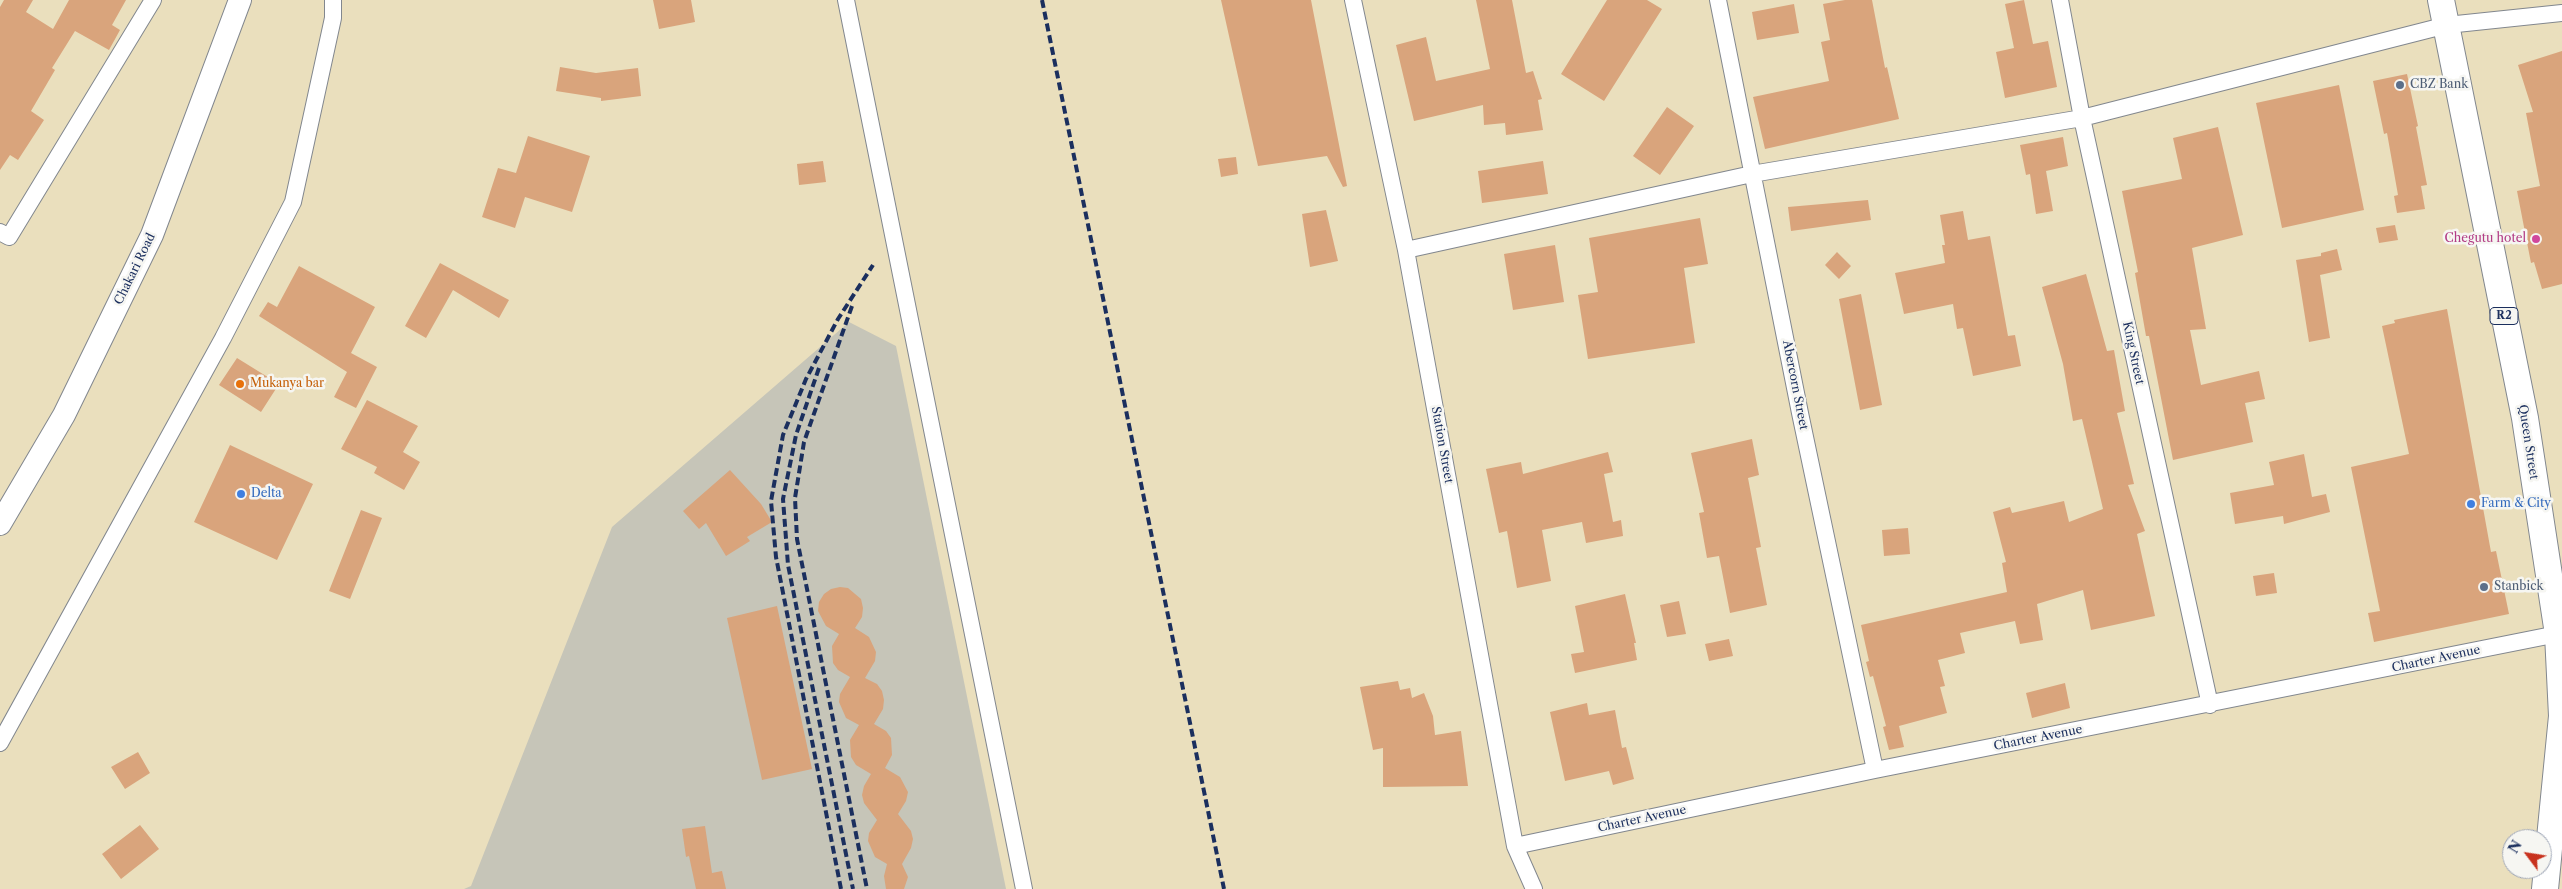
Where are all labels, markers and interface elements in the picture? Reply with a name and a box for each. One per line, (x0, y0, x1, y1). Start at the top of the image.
place label: CBZ Bank (2410, 78, 2468, 92)
marker: CBZ Bank (2394, 79, 2406, 91)
street label: Chakari Road (111, 231, 159, 307)
place label: Chegutu hotel (2445, 232, 2526, 246)
marker: Chegutu hotel (2530, 233, 2542, 245)
road number: R2 (2490, 308, 2518, 324)
street label: King Street (2119, 320, 2147, 386)
street label: Abercorn Street (1779, 339, 1811, 431)
place label: Mukanya bar (250, 377, 324, 391)
marker: Mukanya bar (234, 378, 246, 390)
street label: Queen Street (2515, 404, 2541, 480)
street label: Station Street (1428, 405, 1456, 485)
place label: Delta (251, 487, 282, 501)
marker: Delta (235, 488, 247, 500)
place label: Farm & City (2481, 497, 2551, 511)
marker: Farm & City (2465, 498, 2477, 510)
place label: Stanbick (2494, 580, 2543, 594)
marker: Stanbick (2478, 581, 2490, 593)
street label: Charter Avenue (2390, 643, 2482, 675)
street label: Charter Avenue (1992, 722, 2084, 754)
street label: Charter Avenue (1596, 803, 1688, 835)
north arrow (2502, 829, 2552, 879)
text: N (2504, 837, 2526, 857)

